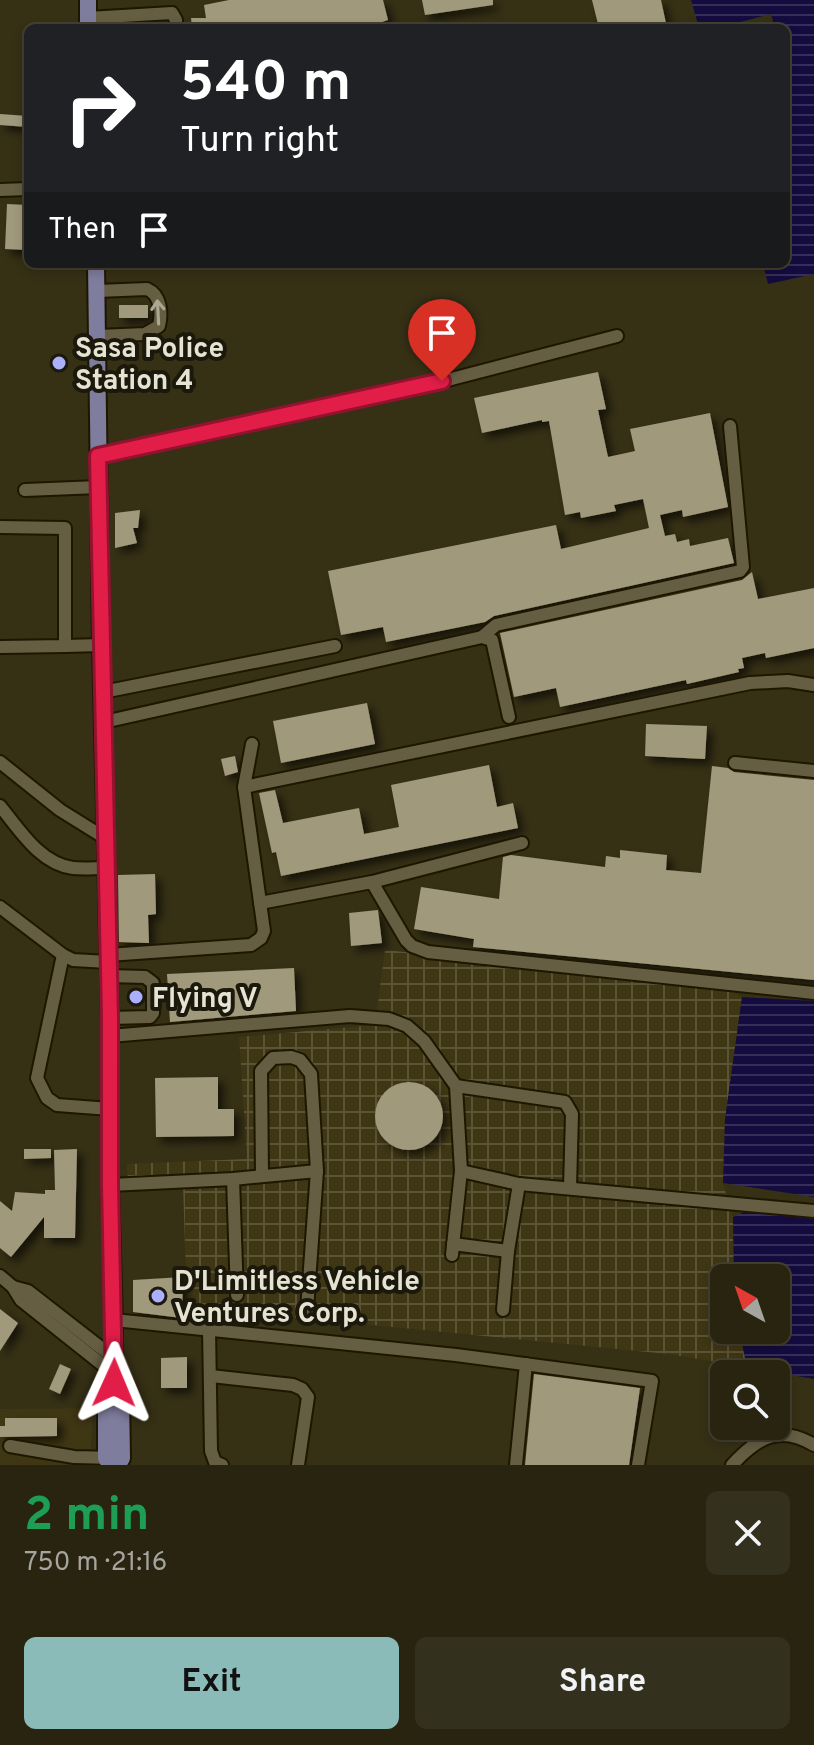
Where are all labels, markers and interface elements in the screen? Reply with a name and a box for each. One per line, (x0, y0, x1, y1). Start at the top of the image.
text: 540 m (180, 50, 351, 120)
icon: right (48, 56, 152, 160)
text: Turn right (180, 119, 339, 165)
icon: arrive (132, 208, 176, 252)
text: Then (48, 212, 116, 249)
one-way arrow (150, 299, 165, 326)
pin (408, 299, 476, 381)
icon: arrive (420, 311, 464, 355)
place label: Sasa Police Station 4 (75, 332, 224, 400)
marker: Sasa Police Station 4 (50, 354, 68, 372)
place label: Flying V (152, 982, 258, 1018)
marker: Flying V (127, 988, 145, 1006)
north arrow (710, 1264, 790, 1344)
map controls (710, 1264, 790, 1440)
place label: D'Limitless Vehicle Ventures Corp. (174, 1265, 420, 1333)
marker: D'Limitless Vehicle Ventures Corp. (149, 1287, 167, 1305)
position arrow (72, 1341, 156, 1425)
button: search (710, 1360, 790, 1440)
text: 2 min (24, 1487, 149, 1547)
button: close (706, 1491, 790, 1575)
text: 750 m · 21:16 (24, 1547, 167, 1580)
button: Exit (24, 1637, 399, 1729)
button: Share (415, 1637, 790, 1729)

